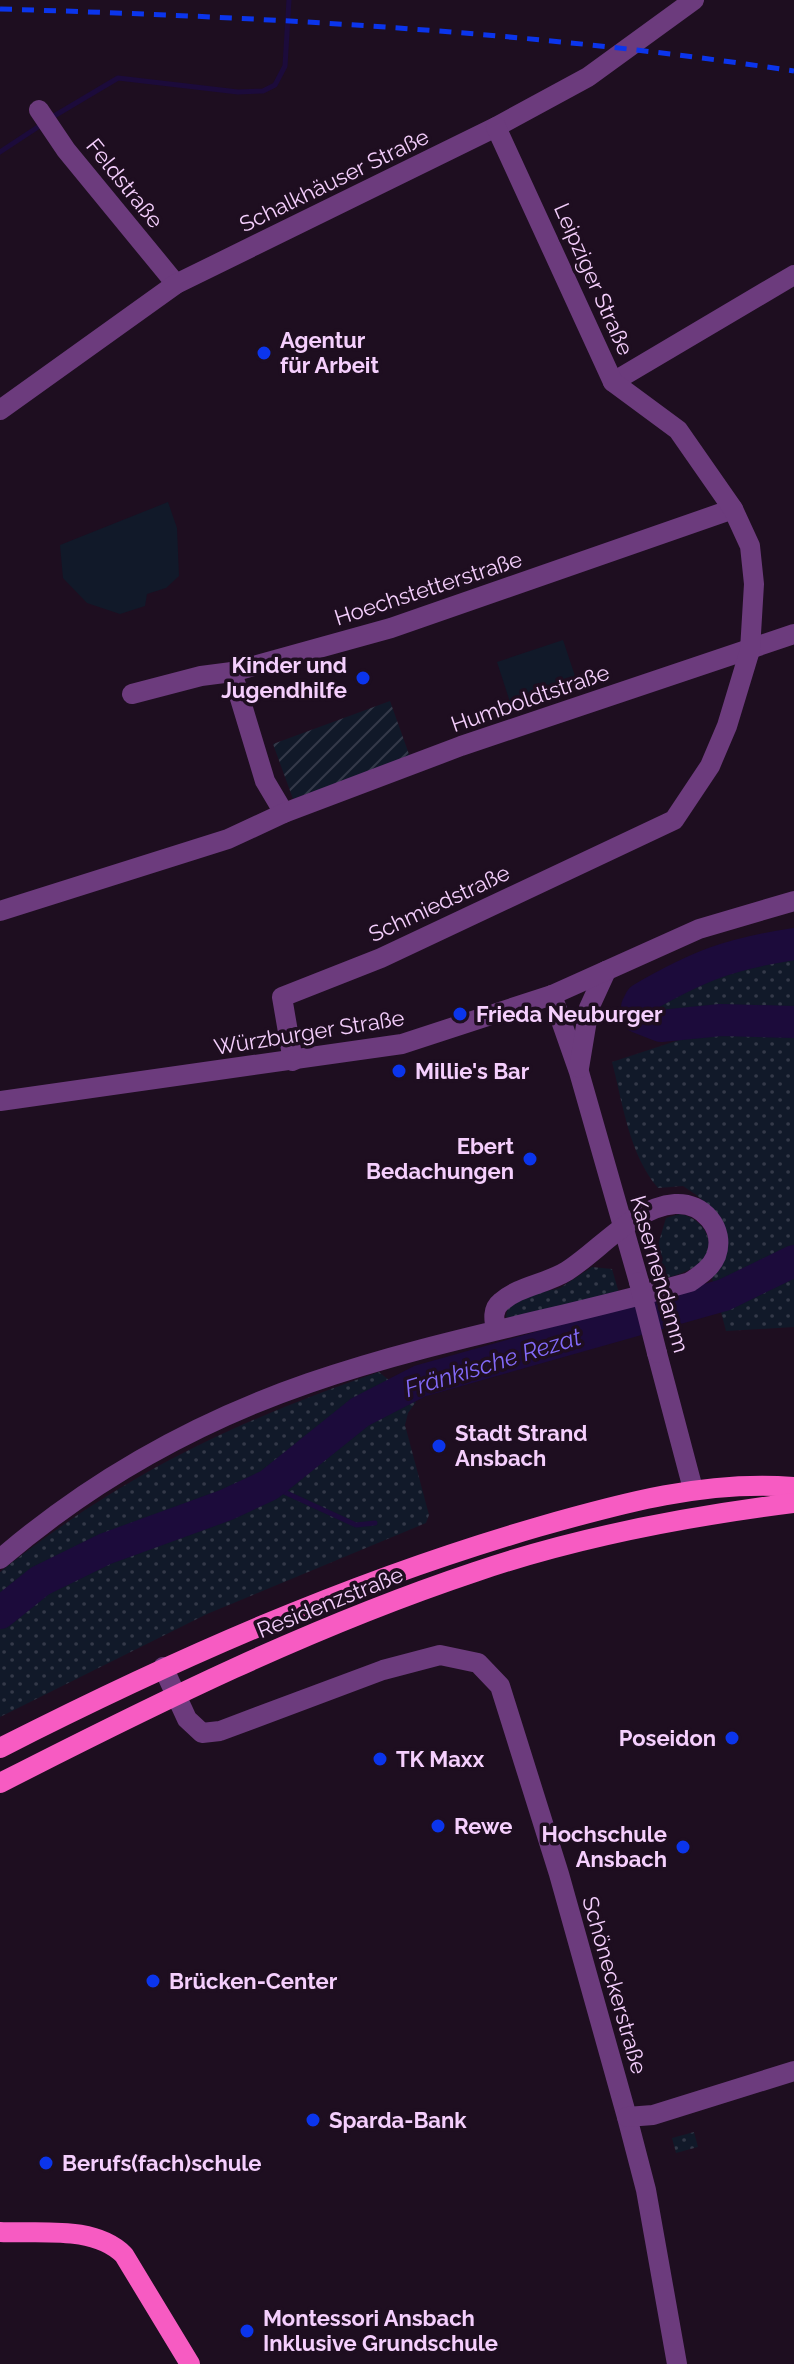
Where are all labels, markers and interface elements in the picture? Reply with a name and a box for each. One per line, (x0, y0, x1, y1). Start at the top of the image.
street label: Schalkhäuser Straße (235, 123, 433, 237)
street label: Feldstraße (81, 133, 169, 233)
street label: Leipziger Straße (549, 199, 639, 359)
place label: Agentur für Arbeit (280, 327, 379, 378)
marker: Agentur für Arbeit (255, 344, 273, 362)
street label: Hoechstetterstraße (331, 545, 525, 631)
place label: Kinder und Jugendhilfe (221, 652, 347, 703)
street label: Humboldtstraße (447, 659, 613, 737)
marker: Kinder und Jugendhilfe (354, 669, 372, 687)
street label: Schmiedstraße (364, 859, 514, 947)
place label: Frieda Neuburger (476, 1001, 663, 1027)
street label: Würzburger Straße (212, 1004, 406, 1060)
marker: Frieda Neuburger (451, 1005, 469, 1023)
place label: Millie's Bar (415, 1058, 530, 1084)
marker: Millie's Bar (390, 1062, 408, 1080)
place label: Ebert Bedachungen (366, 1133, 515, 1184)
marker: Ebert Bedachungen (521, 1150, 539, 1168)
street label: Kasernendamm (625, 1193, 695, 1355)
water label: Fränkische Rezat (401, 1322, 585, 1403)
place label: Stadt Strand Ansbach (455, 1420, 587, 1471)
marker: Stadt Strand Ansbach (430, 1437, 448, 1455)
street label: Residenzstraße (253, 1561, 407, 1643)
place label: Poseidon (619, 1725, 716, 1751)
marker: Poseidon (723, 1729, 741, 1747)
place label: TK Maxx (396, 1746, 485, 1772)
marker: TK Maxx (371, 1750, 389, 1768)
place label: Rewe (454, 1813, 512, 1839)
marker: Rewe (429, 1817, 447, 1835)
place label: Hochschule Ansbach (541, 1821, 667, 1872)
marker: Hochschule Ansbach (674, 1838, 692, 1856)
street label: Schöneckerstraße (577, 1893, 653, 2077)
place label: Brücken-Center (169, 1968, 338, 1994)
marker: Brücken-Center (144, 1972, 162, 1990)
place label: Sparda-Bank (329, 2107, 467, 2133)
marker: Sparda-Bank (304, 2111, 322, 2129)
place label: Berufs(fach)schule (62, 2150, 261, 2176)
marker: Berufs(fach)schule (37, 2154, 55, 2172)
place label: Montessori Ansbach Inklusive Grundschule (263, 2305, 498, 2356)
marker: Montessori Ansbach Inklusive Grundschule (238, 2322, 256, 2340)

